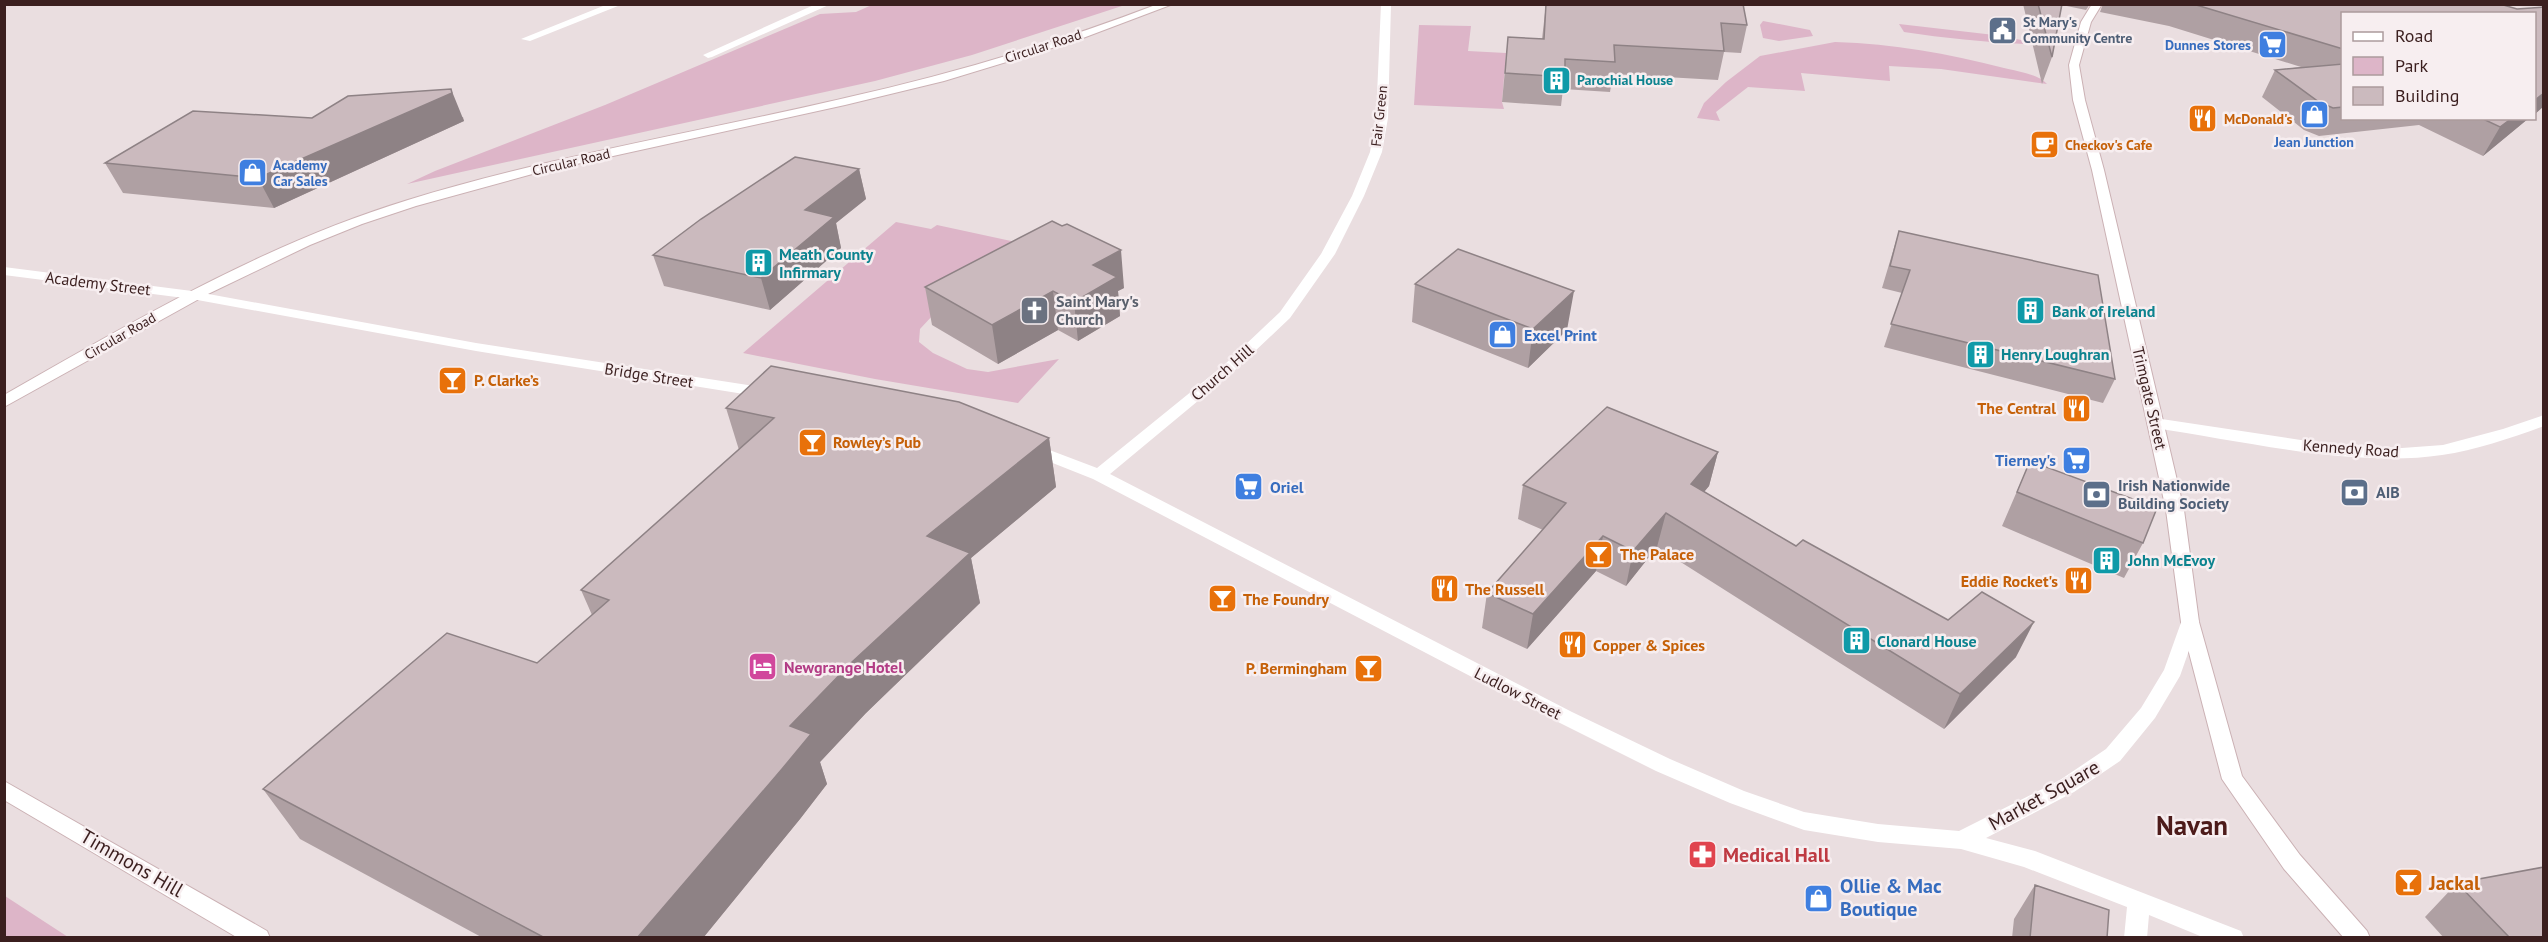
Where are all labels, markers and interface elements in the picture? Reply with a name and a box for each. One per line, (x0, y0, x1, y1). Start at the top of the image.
legend (2341, 12, 2536, 120)
place label: St Mary's Community Centre (2023, 13, 2132, 47)
public building icon: St Mary's Community Centre (1986, 14, 2018, 46)
text: Road (2395, 24, 2433, 47)
street label: Circular Road (1002, 25, 1084, 67)
supermarket icon: Dunnes Stores (2256, 29, 2288, 61)
place label: Dunnes Stores (2165, 36, 2251, 54)
text: Park (2395, 54, 2428, 77)
building icon: Parochial House (1540, 64, 1572, 96)
place label: Parochial House (1577, 71, 1673, 89)
street label: Fair Green (1367, 84, 1391, 148)
text: Building (2395, 84, 2459, 107)
shop icon: Jean Junction (2298, 99, 2330, 131)
restaurant icon: McDonald's (2187, 103, 2219, 135)
place label: McDonald's (2224, 110, 2293, 128)
cafe icon: Checkov's Cafe (2028, 129, 2060, 161)
place label: Jean Junction (2273, 133, 2354, 151)
place label: Checkov's Cafe (2065, 136, 2152, 154)
street label: Circular Road (530, 144, 612, 180)
place label: Academy Car Sales (273, 156, 328, 190)
shop icon: Academy Car Sales (236, 157, 268, 189)
place label: Meath County Infirmary (779, 244, 874, 282)
building icon: Meath County Infirmary (742, 247, 774, 279)
street label: Academy Street (44, 267, 152, 299)
place label: Saint Mary's Church (1056, 291, 1139, 329)
church icon: Saint Mary's Church (1019, 294, 1051, 326)
building icon: Bank of Ireland (2015, 295, 2047, 327)
place label: Bank of Ireland (2052, 301, 2155, 321)
street label: Circular Road (81, 308, 159, 364)
shop icon: Excel Print (1487, 319, 1519, 351)
place label: Excel Print (1524, 325, 1597, 345)
building icon: Henry Loughran (1964, 338, 1996, 370)
street label: Church Hill (1187, 339, 1258, 405)
place label: Henry Loughran (2001, 344, 2109, 364)
street label: Trimgate Street (2128, 345, 2172, 452)
street label: Bridge Street (603, 358, 695, 392)
bar icon: P. Clarke’s (437, 364, 469, 396)
place label: P. Clarke’s (474, 370, 539, 390)
restaurant icon: The Central (2061, 392, 2093, 424)
place label: The Central (1977, 398, 2056, 418)
bar icon: Rowley’s Pub (796, 426, 828, 458)
place label: Rowley’s Pub (833, 432, 922, 452)
street label: Kennedy Road (2302, 435, 2400, 461)
supermarket icon: Tierney's (2061, 444, 2093, 476)
place label: Tierney's (1995, 450, 2056, 470)
supermarket icon: Oriel (1233, 471, 1265, 503)
place label: Irish Nationwide Building Society (2118, 475, 2230, 513)
bank icon: AIB (2339, 476, 2371, 508)
place label: Oriel (1270, 477, 1304, 497)
bank icon: Irish Nationwide Building Society (2081, 478, 2113, 510)
place label: AIB (2376, 482, 2400, 502)
bar icon: The Palace (1583, 538, 1615, 570)
place label: The Palace (1620, 544, 1694, 564)
building icon: John McEvoy (2091, 544, 2123, 576)
place label: John McEvoy (2127, 550, 2215, 570)
restaurant icon: Eddie Rocket's (2063, 565, 2095, 597)
place label: Eddie Rocket's (1961, 571, 2058, 591)
restaurant icon: The Russell (1428, 573, 1460, 605)
place label: The Russell (1465, 579, 1545, 599)
bar icon: The Foundry (1206, 583, 1238, 615)
place label: The Foundry (1243, 589, 1329, 609)
building icon: Clonard House (1840, 625, 1872, 657)
restaurant icon: Copper & Spices (1556, 629, 1588, 661)
place label: Clonard House (1877, 631, 1977, 651)
place label: Copper & Spices (1593, 635, 1705, 655)
hotel icon: Newgrange Hotel (747, 651, 779, 683)
bar icon: P. Bermingham (1352, 652, 1384, 684)
place label: Newgrange Hotel (784, 657, 903, 677)
place label: P. Bermingham (1246, 658, 1347, 678)
street label: Ludlow Street (1471, 663, 1565, 724)
street label: Market Square (1984, 754, 2104, 836)
district label: Navan (2156, 808, 2228, 842)
street label: Timmons Hill (76, 823, 188, 903)
pharmacy icon: Medical Hall (1686, 839, 1718, 871)
place label: Medical Hall (1723, 842, 1830, 868)
bar icon: Jackal (2392, 867, 2424, 899)
place label: Jackal (2428, 870, 2480, 896)
place label: Ollie & Mac Boutique (1840, 873, 1942, 922)
shop icon: Ollie & Mac Boutique (1803, 882, 1835, 914)

